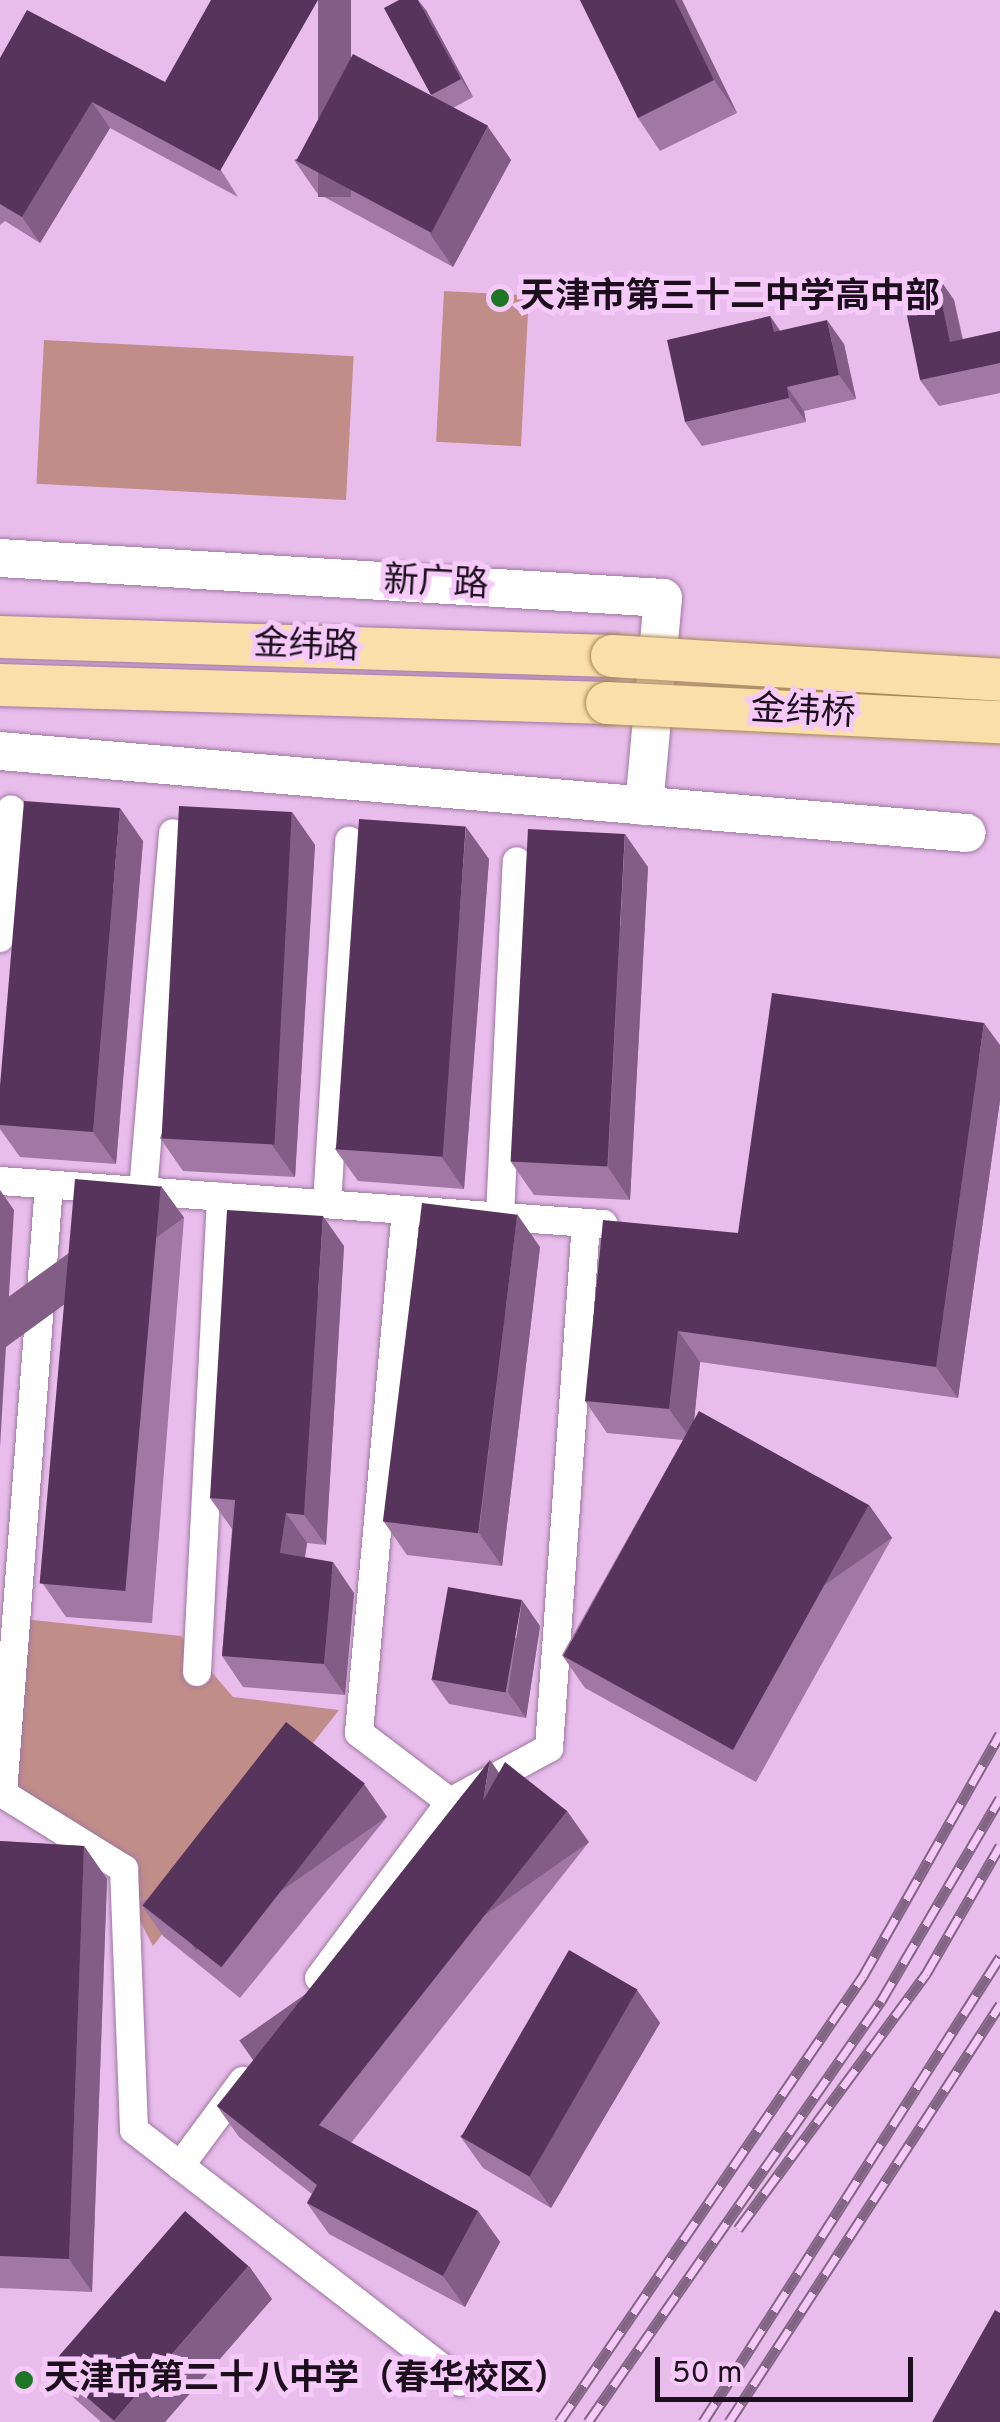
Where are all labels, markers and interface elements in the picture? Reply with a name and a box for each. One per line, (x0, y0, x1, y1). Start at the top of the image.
place label: 天津市第三十二中学高中部 (520, 277, 940, 319)
marker: 天津市第三十二中学高中部 (489, 287, 511, 309)
street label: 新广路 (382, 560, 490, 608)
street label: 金纬路 (253, 624, 359, 670)
street label: 金纬桥 (749, 689, 857, 737)
scale bar (660, 2337, 918, 2399)
text: 50 m (672, 2356, 742, 2393)
place label: 天津市第二十八中学（春华校区） (44, 2359, 569, 2401)
marker: 天津市第二十八中学（春华校区） (13, 2369, 35, 2391)

